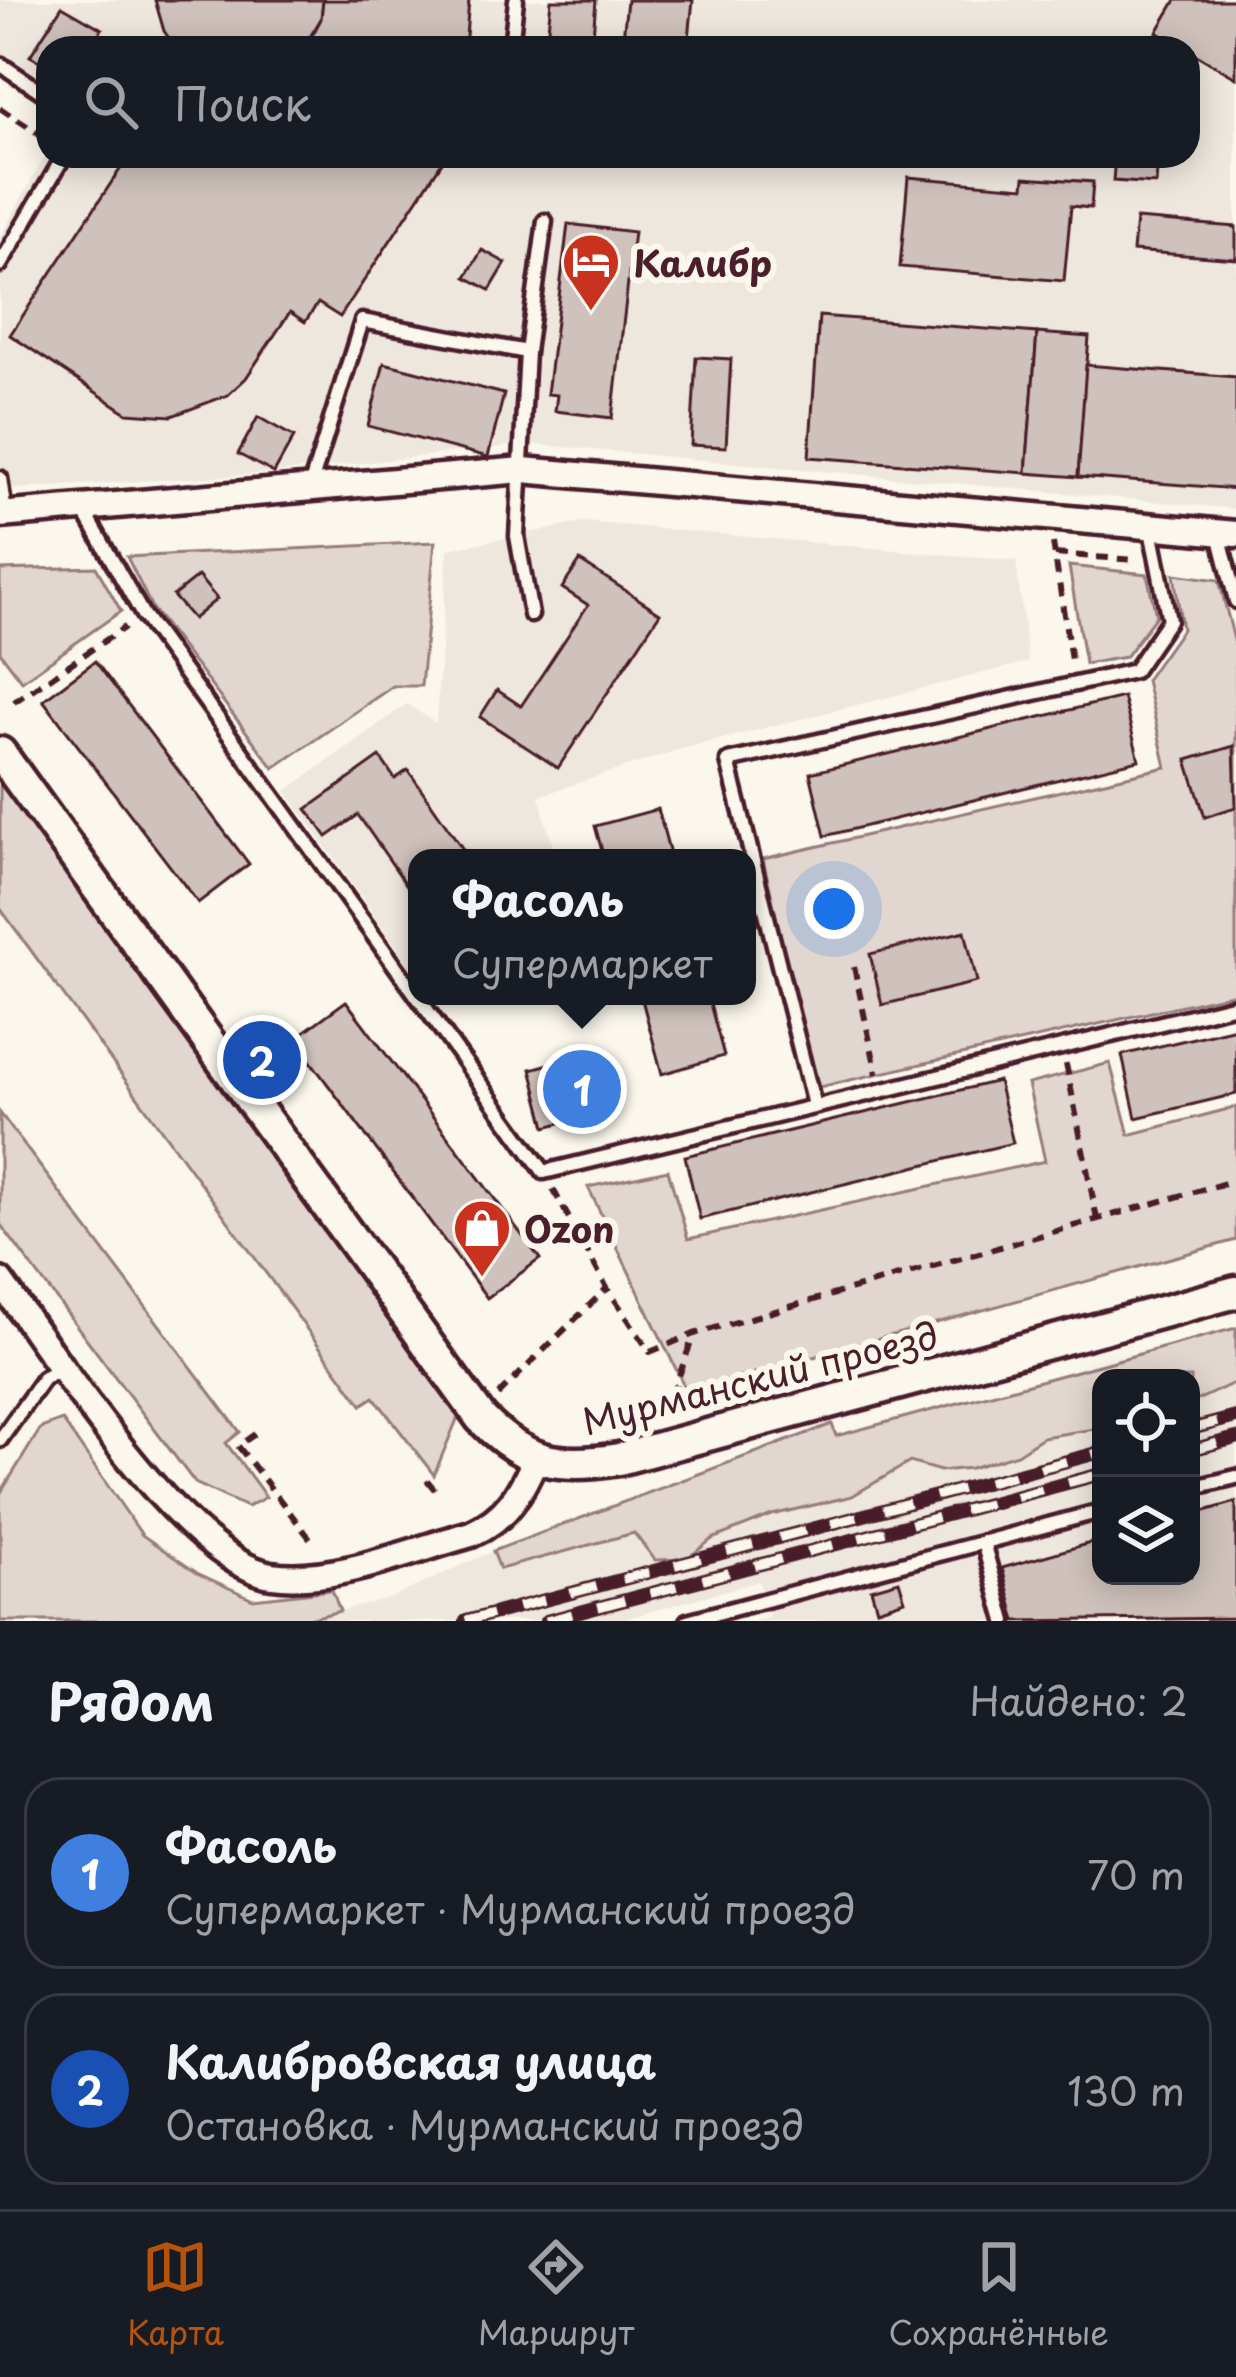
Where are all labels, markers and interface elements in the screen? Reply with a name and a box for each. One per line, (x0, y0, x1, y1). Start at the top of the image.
search box (36, 36, 1200, 168)
text: Поиск (174, 68, 311, 136)
icon: search (78, 69, 144, 135)
hotel icon: Калибр (560, 231, 622, 313)
place label: Калибр (633, 235, 772, 289)
popup (408, 849, 756, 1005)
text: Фасоль (452, 864, 624, 932)
your location (804, 879, 864, 939)
text: Супермаркет (452, 932, 712, 991)
pin: 2 (223, 1015, 301, 1105)
pin: 1 (543, 1044, 621, 1134)
shop icon: Ozon (451, 1197, 513, 1279)
place label: Ozon (524, 1201, 614, 1255)
street label: Мурманский проезд (576, 1307, 944, 1447)
map controls (1092, 1369, 1200, 1585)
button: locate (1092, 1369, 1200, 1477)
button: layers (1092, 1477, 1200, 1585)
text: Рядом (48, 1661, 214, 1738)
text: Найдено: 2 (969, 1670, 1188, 1729)
text: Фасоль (165, 1810, 337, 1878)
text: 1 (81, 1844, 99, 1903)
text: 70 m (1087, 1844, 1185, 1903)
text: Супермаркет · Мурманский проезд (165, 1878, 855, 1937)
text: Калибровская улица (165, 2026, 656, 2094)
text: 2 (76, 2060, 104, 2119)
text: 130 m (1067, 2060, 1185, 2119)
text: Остановка · Мурманский проезд (165, 2094, 804, 2153)
tab: Карта (127, 2234, 224, 2356)
tab: Маршрут (478, 2234, 634, 2356)
tab: Сохранённые (888, 2234, 1109, 2356)

